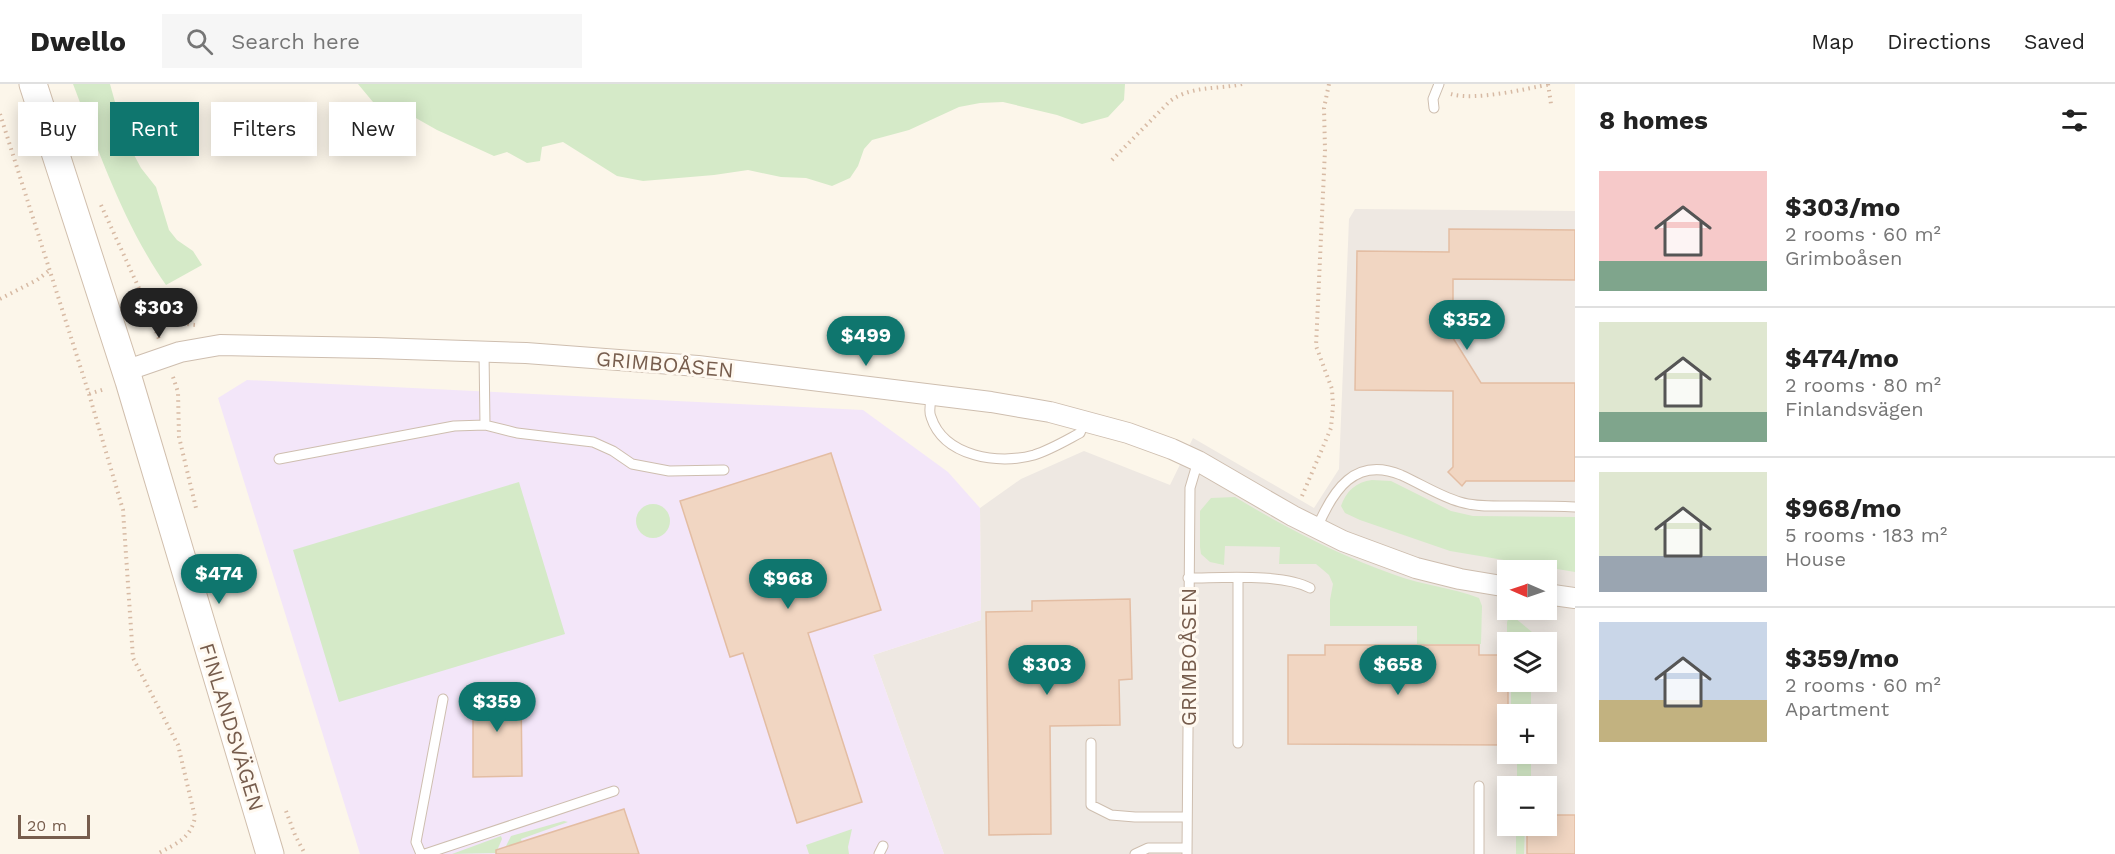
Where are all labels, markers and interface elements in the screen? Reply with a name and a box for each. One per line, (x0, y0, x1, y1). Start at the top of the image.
search box (162, 14, 582, 68)
text: Dwello (30, 25, 126, 58)
icon: search (183, 25, 216, 58)
text: Search here (231, 29, 360, 54)
text: Map (1811, 29, 1854, 54)
text: Directions (1887, 29, 1991, 54)
text: Saved (2024, 29, 2085, 54)
chip: Buy (18, 102, 98, 156)
chip: Rent (110, 102, 199, 156)
chip: Filters (211, 102, 317, 156)
chip: New (329, 102, 416, 156)
icon: filters (2058, 104, 2091, 137)
text: 8 homes (1599, 105, 1708, 135)
text: $303/mo (1785, 192, 1900, 222)
icon: home (1647, 195, 1719, 267)
text: 2 rooms · 60 m² (1785, 222, 1941, 246)
text: Grimboåsen (1785, 246, 1902, 270)
pin: $303 (123, 288, 195, 339)
text: $303 (134, 295, 184, 319)
pin: $352 (1431, 300, 1503, 351)
text: $352 (1443, 307, 1491, 331)
pin: $499 (830, 316, 902, 367)
text: $499 (841, 323, 891, 347)
text: $474/mo (1785, 343, 1899, 373)
street label: GRIMBOÅSEN (595, 346, 735, 382)
icon: home (1647, 346, 1719, 418)
text: 2 rooms · 80 m² (1785, 373, 1941, 397)
text: Finlandsvägen (1785, 397, 1924, 421)
text: $968/mo (1785, 493, 1901, 523)
icon: home (1647, 496, 1719, 568)
text: 5 rooms · 183 m² (1785, 523, 1947, 547)
text: House (1785, 547, 1846, 571)
pin: $474 (183, 554, 255, 605)
pin: $968 (752, 559, 824, 610)
north arrow (1497, 560, 1557, 620)
map controls (1497, 560, 1557, 836)
text: $474 (195, 561, 243, 585)
text: $968 (763, 566, 813, 590)
street label: GRIMBOÅSEN (1176, 588, 1201, 726)
button: layers (1497, 632, 1557, 692)
street label: FINLANDSVÄGEN (195, 640, 269, 814)
text: $359/mo (1785, 643, 1899, 673)
pin: $303 (1011, 645, 1083, 696)
pin: $658 (1362, 645, 1434, 696)
icon: home (1647, 646, 1719, 718)
text: $303 (1022, 652, 1072, 676)
text: $658 (1373, 652, 1423, 676)
text: 2 rooms · 60 m² (1785, 673, 1941, 697)
pin: $359 (461, 682, 533, 733)
text: $359 (473, 689, 521, 713)
text: Apartment (1785, 697, 1889, 721)
button: + (1497, 704, 1557, 764)
button: − (1497, 776, 1557, 836)
scale bar (18, 812, 90, 840)
text: 20 m (27, 816, 67, 835)

